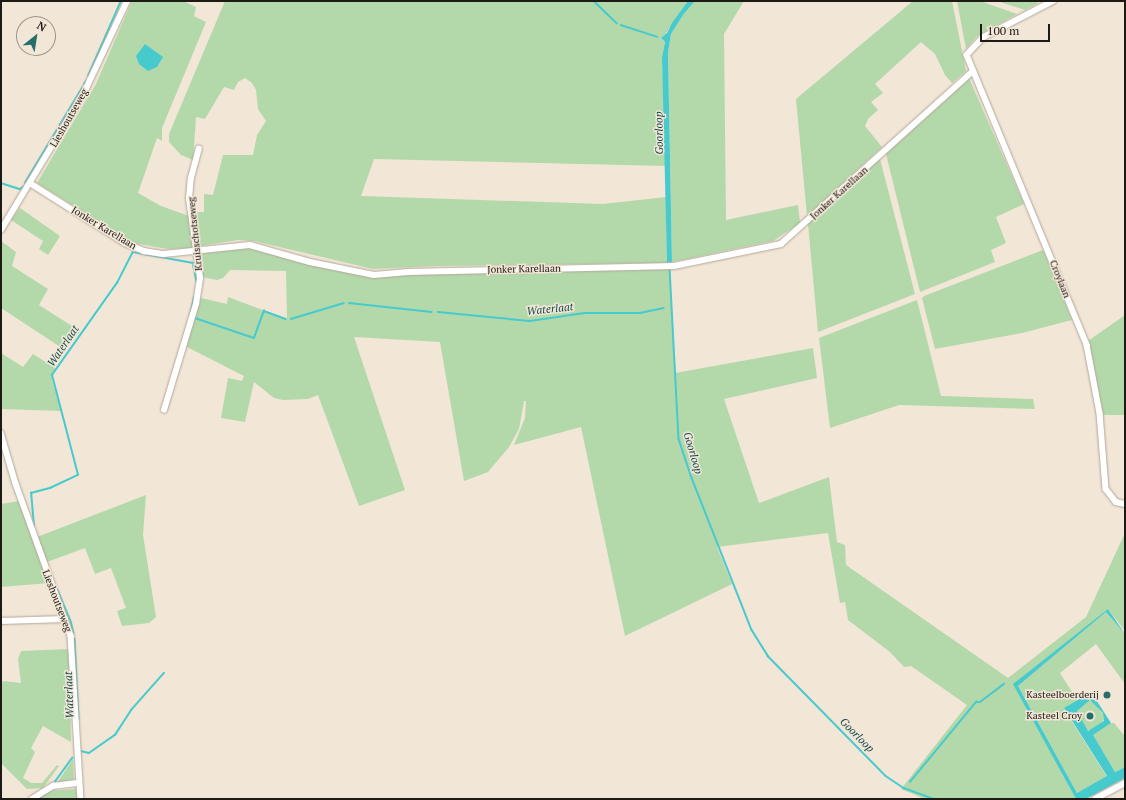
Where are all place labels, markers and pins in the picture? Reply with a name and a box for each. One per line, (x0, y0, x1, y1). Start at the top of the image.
place label: Kasteelboerderij (1026, 689, 1099, 701)
marker: Kasteelboerderij (1102, 690, 1112, 700)
place label: Kasteel Croy (1026, 710, 1082, 722)
marker: Kasteel Croy (1085, 711, 1095, 721)

